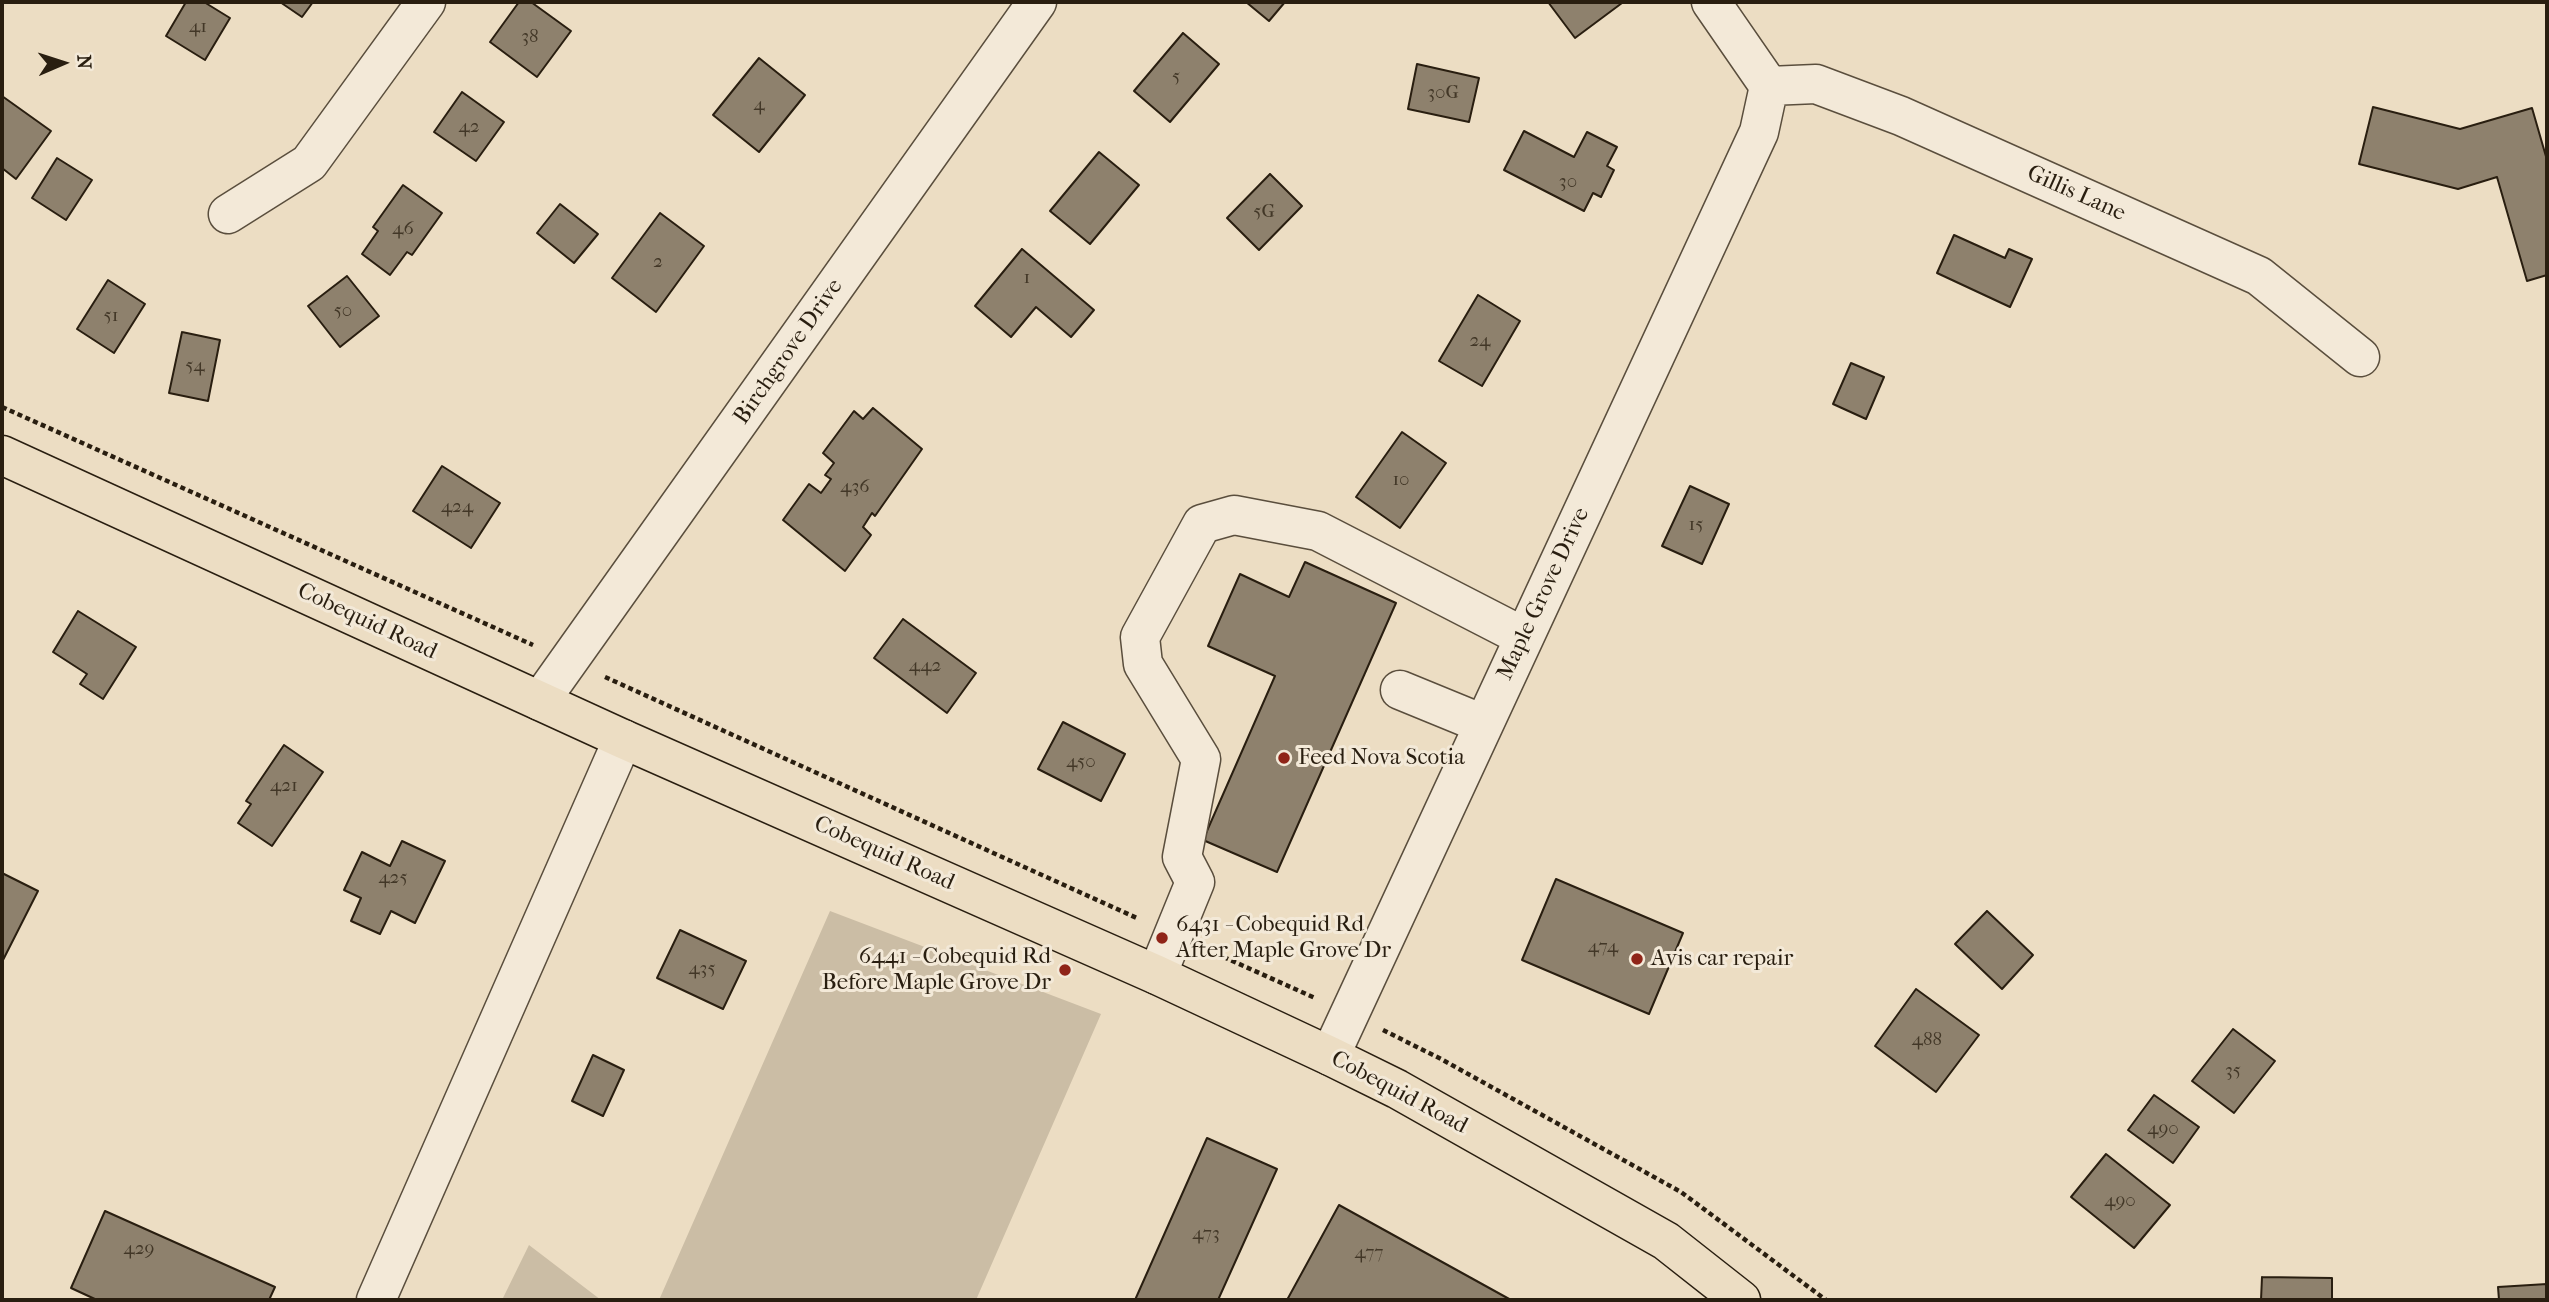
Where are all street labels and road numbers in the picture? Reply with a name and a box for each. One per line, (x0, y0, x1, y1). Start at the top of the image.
street label: Gillis Lane (2022, 160, 2130, 228)
street label: Birchgrove Drive (729, 274, 849, 430)
street label: Maple Grove Drive (1492, 503, 1596, 685)
street label: Cobequid Road (293, 578, 441, 666)
street label: Cobequid Road (810, 811, 958, 897)
street label: Cobequid Road (1326, 1045, 1472, 1141)

